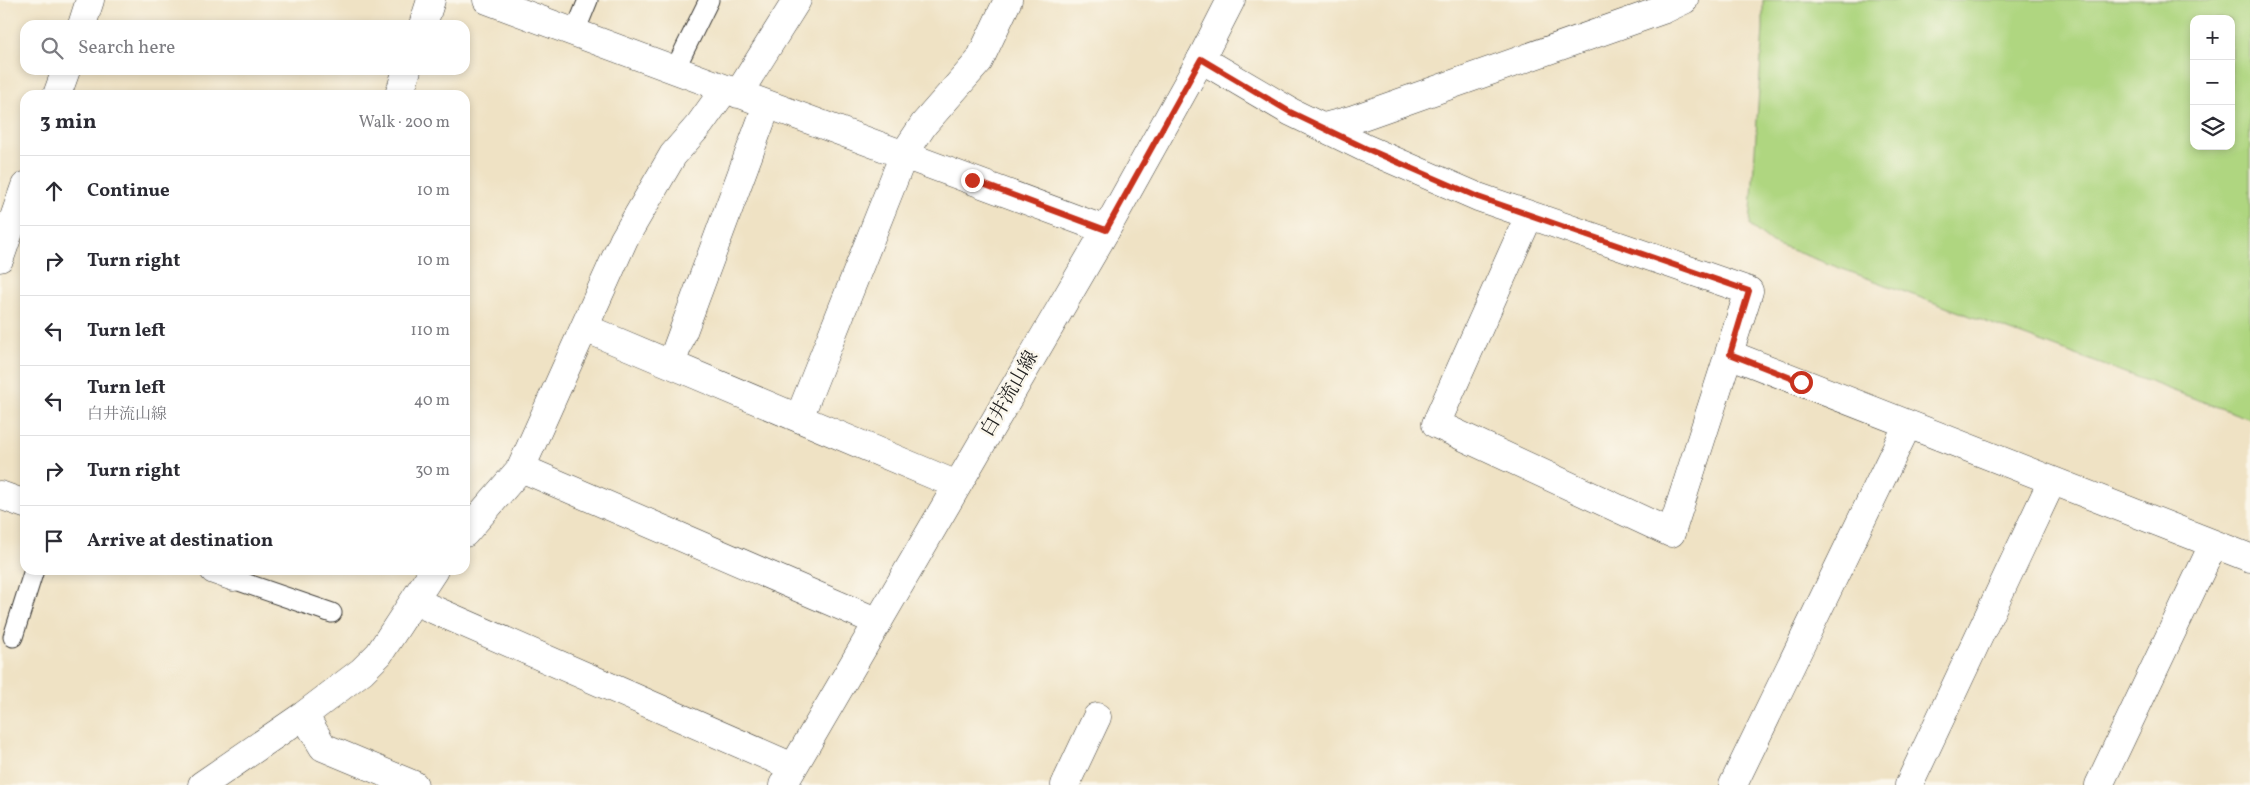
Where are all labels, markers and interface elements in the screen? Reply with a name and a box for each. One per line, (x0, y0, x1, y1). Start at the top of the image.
map controls (2190, 15, 2235, 150)
button: + (2190, 15, 2235, 60)
search box (20, 20, 470, 75)
icon: search (38, 34, 66, 62)
text: Search here (78, 35, 175, 61)
button: − (2190, 60, 2235, 105)
button: layers (2190, 105, 2235, 150)
text: 3 min (40, 108, 96, 137)
text: Walk · 200 m (359, 112, 450, 134)
route end (961, 169, 984, 192)
icon: ahead (40, 177, 68, 205)
text: Continue (87, 178, 170, 204)
text: 10 m (417, 180, 450, 202)
icon: right (40, 247, 68, 275)
text: Turn right (87, 248, 180, 274)
text: 10 m (417, 250, 450, 272)
icon: left (40, 317, 68, 345)
text: Turn left (87, 318, 166, 344)
text: 110 m (411, 320, 450, 342)
street label: 白井流山線 (975, 346, 1045, 442)
route start (1790, 371, 1813, 394)
text: Turn left (87, 375, 166, 401)
icon: left (40, 387, 68, 415)
text: 40 m (414, 390, 450, 412)
text: 白井流山線 (87, 404, 167, 426)
icon: right (40, 457, 68, 485)
text: Turn right (87, 458, 180, 484)
text: 30 m (415, 460, 450, 482)
icon: arrive (40, 527, 68, 555)
text: Arrive at destination (87, 528, 273, 554)

